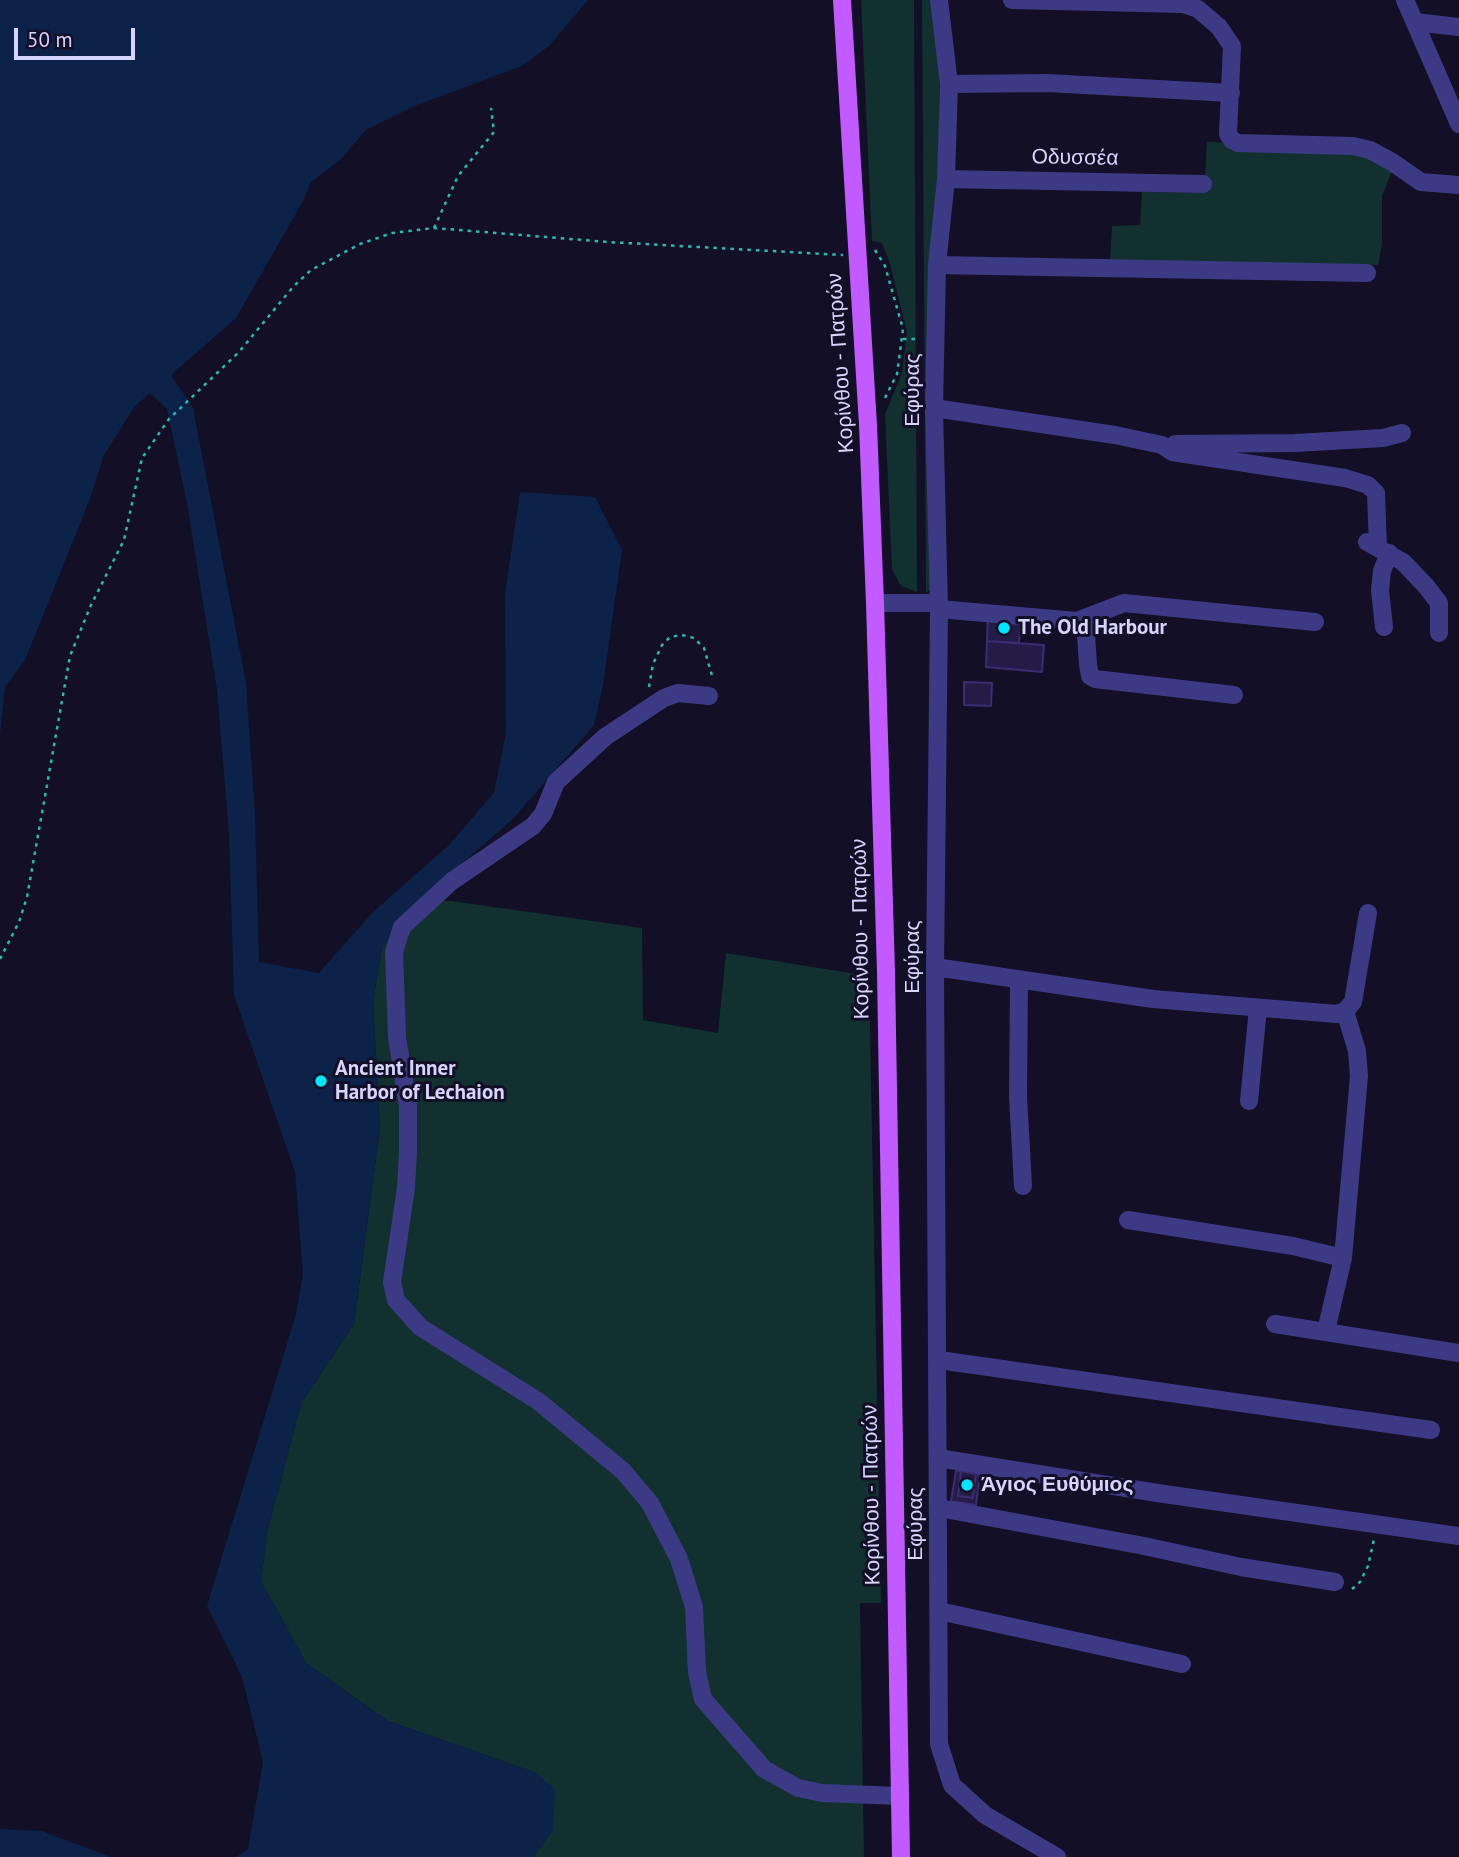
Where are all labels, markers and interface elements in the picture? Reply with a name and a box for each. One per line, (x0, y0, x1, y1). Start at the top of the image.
scale bar (18, 14, 138, 58)
text: 50 m (27, 26, 73, 53)
street label: Οδυσσέα (1031, 145, 1119, 171)
street label: Κορίνθου - Πατρών (822, 272, 860, 454)
street label: Εφύρας (900, 353, 926, 427)
place label: The Old Harbour (1018, 615, 1167, 641)
marker: The Old Harbour (996, 620, 1012, 636)
street label: Κορίνθου - Πατρών (847, 838, 875, 1020)
street label: Εφύρας (900, 920, 926, 994)
place label: Ancient Inner Harbor of Lechaion (335, 1056, 505, 1106)
marker: Ancient Inner Harbor of Lechaion (313, 1073, 329, 1089)
street label: Κορίνθου - Πατρών (858, 1404, 886, 1586)
place label: Άγιος Ευθύμιος (981, 1472, 1133, 1498)
marker: Άγιος Ευθύμιος (959, 1477, 975, 1493)
street label: Εφύρας (903, 1487, 929, 1561)

